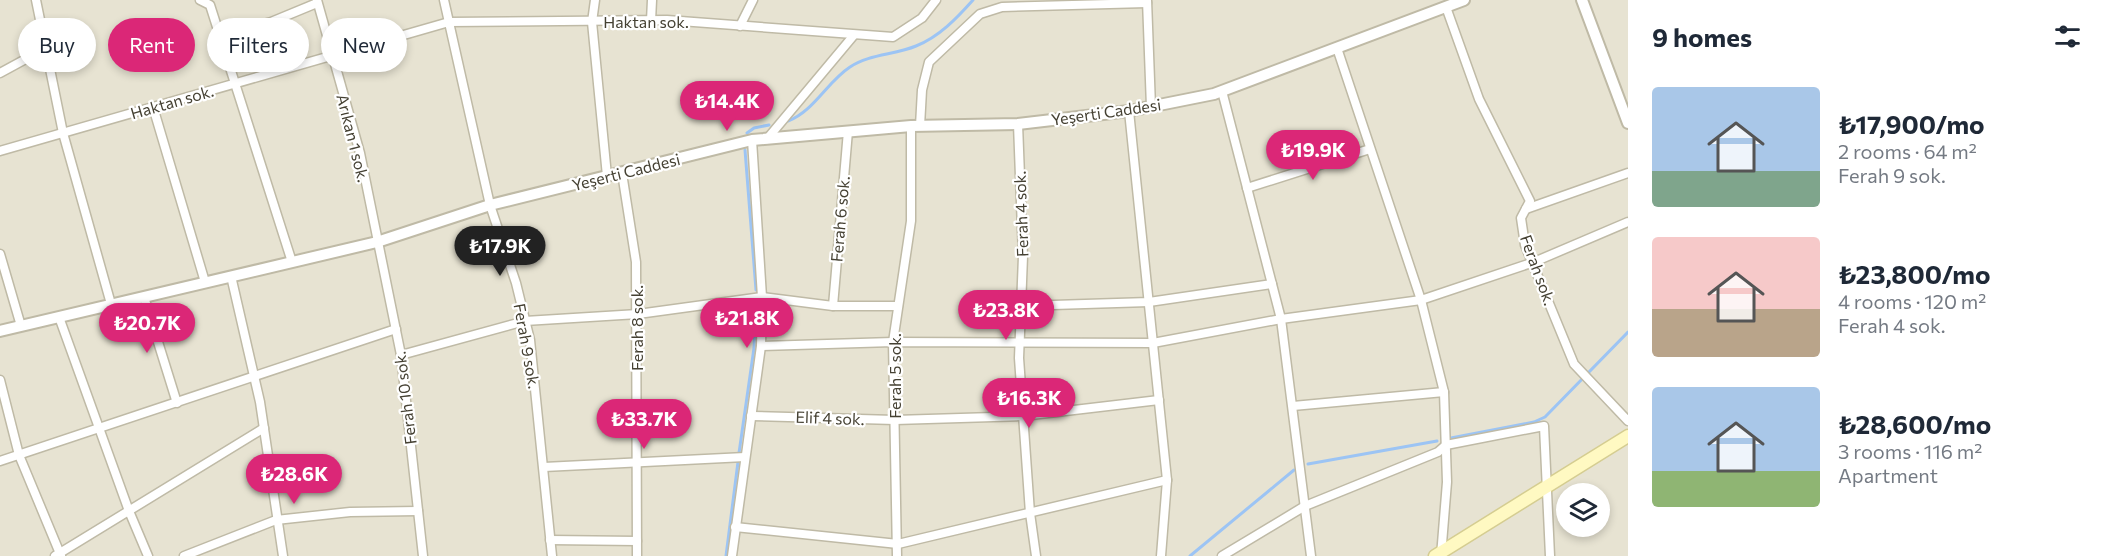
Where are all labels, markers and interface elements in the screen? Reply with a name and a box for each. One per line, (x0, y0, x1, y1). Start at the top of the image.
street label: Haktan sok. (603, 12, 689, 31)
chip: Buy (18, 18, 96, 72)
chip: Rent (108, 18, 195, 72)
chip: Filters (207, 18, 309, 72)
chip: New (321, 18, 407, 72)
icon: filters (2051, 20, 2084, 53)
text: 9 homes (1652, 21, 1752, 52)
street label: Haktan sok. (128, 81, 216, 122)
pin: ₺14.4K (678, 81, 776, 132)
text: ₺14.4K (694, 88, 760, 112)
street label: Arıkan 1 sok. (333, 92, 374, 184)
street label: Yeşerti Caddesi (1050, 94, 1162, 129)
text: ₺17,900/mo (1838, 108, 1985, 139)
icon: home (1700, 111, 1772, 183)
pin: ₺19.9K (1264, 130, 1362, 181)
text: ₺19.9K (1280, 137, 1346, 161)
text: 2 rooms · 64 m² (1838, 139, 1977, 163)
street label: Yeşerti Caddesi (570, 149, 682, 194)
text: Ferah 9 sok. (1838, 163, 1946, 187)
street label: Ferah 4 sok. (1010, 171, 1031, 257)
street label: Ferah 6 sok. (826, 175, 853, 263)
pin: ₺17.9K (451, 226, 549, 277)
street label: Ferah sok. (1517, 232, 1560, 308)
text: ₺17.9K (468, 233, 532, 257)
text: ₺23,800/mo (1838, 258, 1991, 289)
icon: home (1700, 261, 1772, 333)
street label: Ferah 8 sok. (627, 285, 646, 371)
text: 4 rooms · 120 m² (1838, 289, 1986, 313)
pin: ₺23.8K (957, 290, 1055, 341)
text: ₺23.8K (972, 297, 1040, 321)
pin: ₺21.8K (698, 298, 796, 349)
street label: Ferah 9 sok. (511, 302, 544, 390)
pin: ₺20.7K (98, 303, 196, 354)
text: ₺21.8K (714, 305, 780, 329)
text: ₺20.7K (113, 310, 181, 334)
text: Ferah 4 sok. (1838, 313, 1946, 337)
street label: Ferah 5 sok. (885, 333, 904, 419)
street label: Ferah 10 sok. (389, 350, 420, 446)
pin: ₺16.3K (980, 378, 1078, 429)
text: ₺16.3K (996, 385, 1062, 409)
pin: ₺33.7K (595, 399, 693, 450)
text: ₺33.7K (611, 406, 677, 430)
street label: Elif 4 sok. (795, 407, 865, 428)
text: ₺28,600/mo (1838, 408, 1991, 439)
icon: home (1700, 411, 1772, 483)
text: 3 rooms · 116 m² (1838, 439, 1982, 463)
pin: ₺28.6K (245, 454, 343, 505)
text: ₺28.6K (260, 461, 328, 485)
text: Apartment (1838, 463, 1938, 487)
map controls (1556, 483, 1610, 537)
button: layers (1556, 483, 1610, 537)

